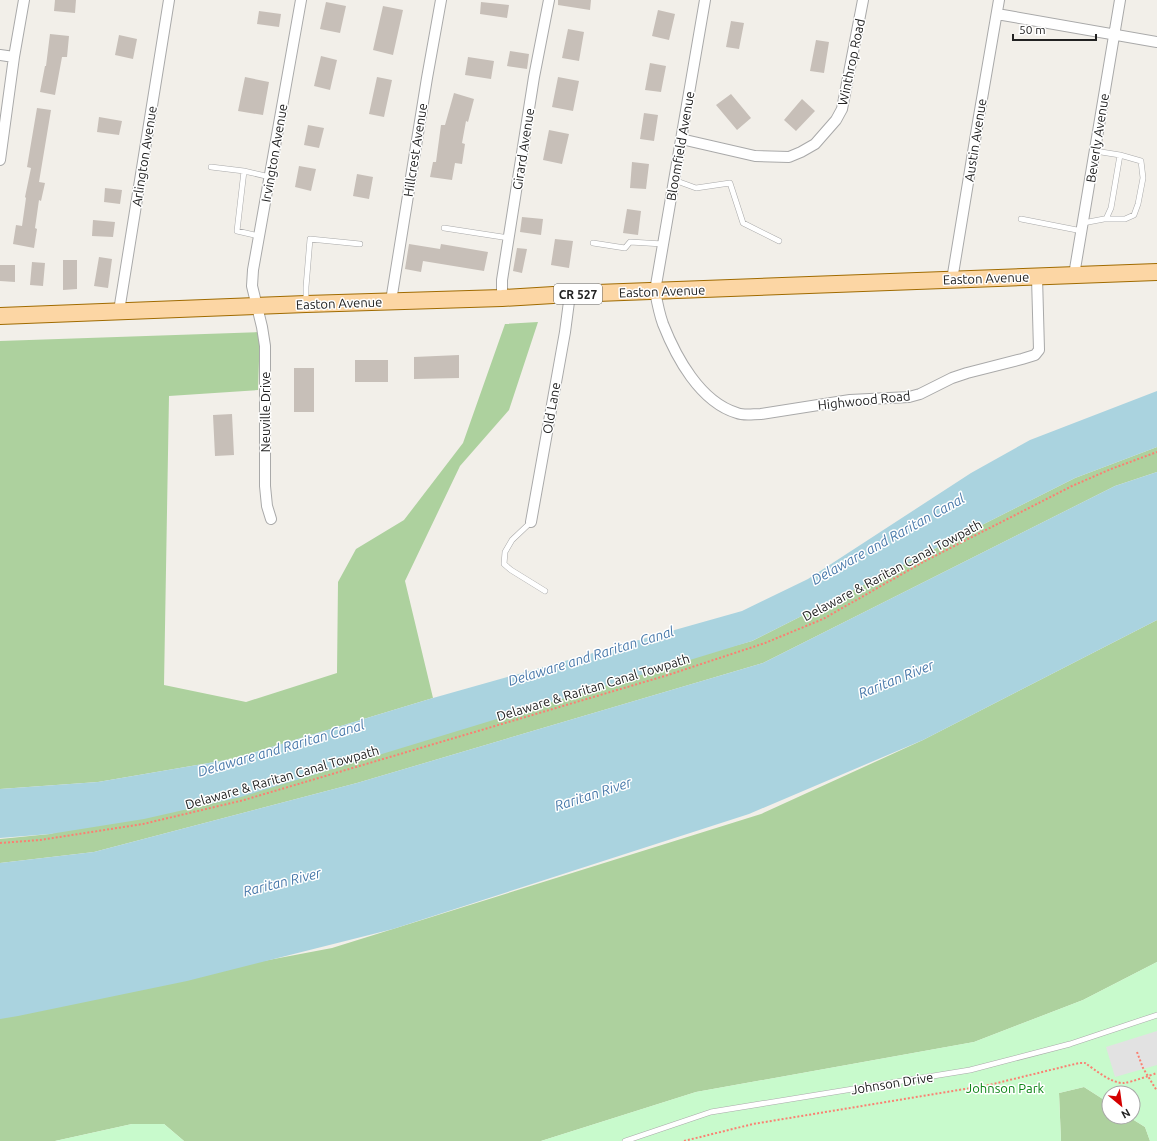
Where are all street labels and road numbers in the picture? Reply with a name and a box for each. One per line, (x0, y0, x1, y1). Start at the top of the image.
street label: Winthrop Road (835, 17, 867, 107)
street label: Bloomfield Avenue (663, 90, 697, 202)
street label: Beverly Avenue (1083, 92, 1111, 184)
street label: Austin Avenue (962, 97, 988, 183)
street label: Hillcrest Avenue (401, 102, 429, 198)
street label: Irvington Avenue (258, 103, 290, 203)
street label: Arlington Avenue (129, 105, 159, 207)
street label: Girard Avenue (510, 107, 536, 191)
street label: Easton Avenue (943, 269, 1029, 287)
street label: Easton Avenue (619, 282, 705, 300)
road number: CR 527 (554, 284, 602, 304)
street label: Easton Avenue (296, 294, 382, 312)
street label: Neuville Drive (258, 371, 272, 453)
street label: Old Lane (540, 381, 562, 435)
street label: Highwood Road (817, 388, 911, 412)
street label: Delaware & Raritan Canal Towpath (800, 517, 984, 623)
street label: Delaware & Raritan Canal Towpath (495, 651, 691, 723)
street label: Delaware & Raritan Canal Towpath (183, 743, 381, 811)
street label: Johnson Drive (850, 1070, 934, 1096)

